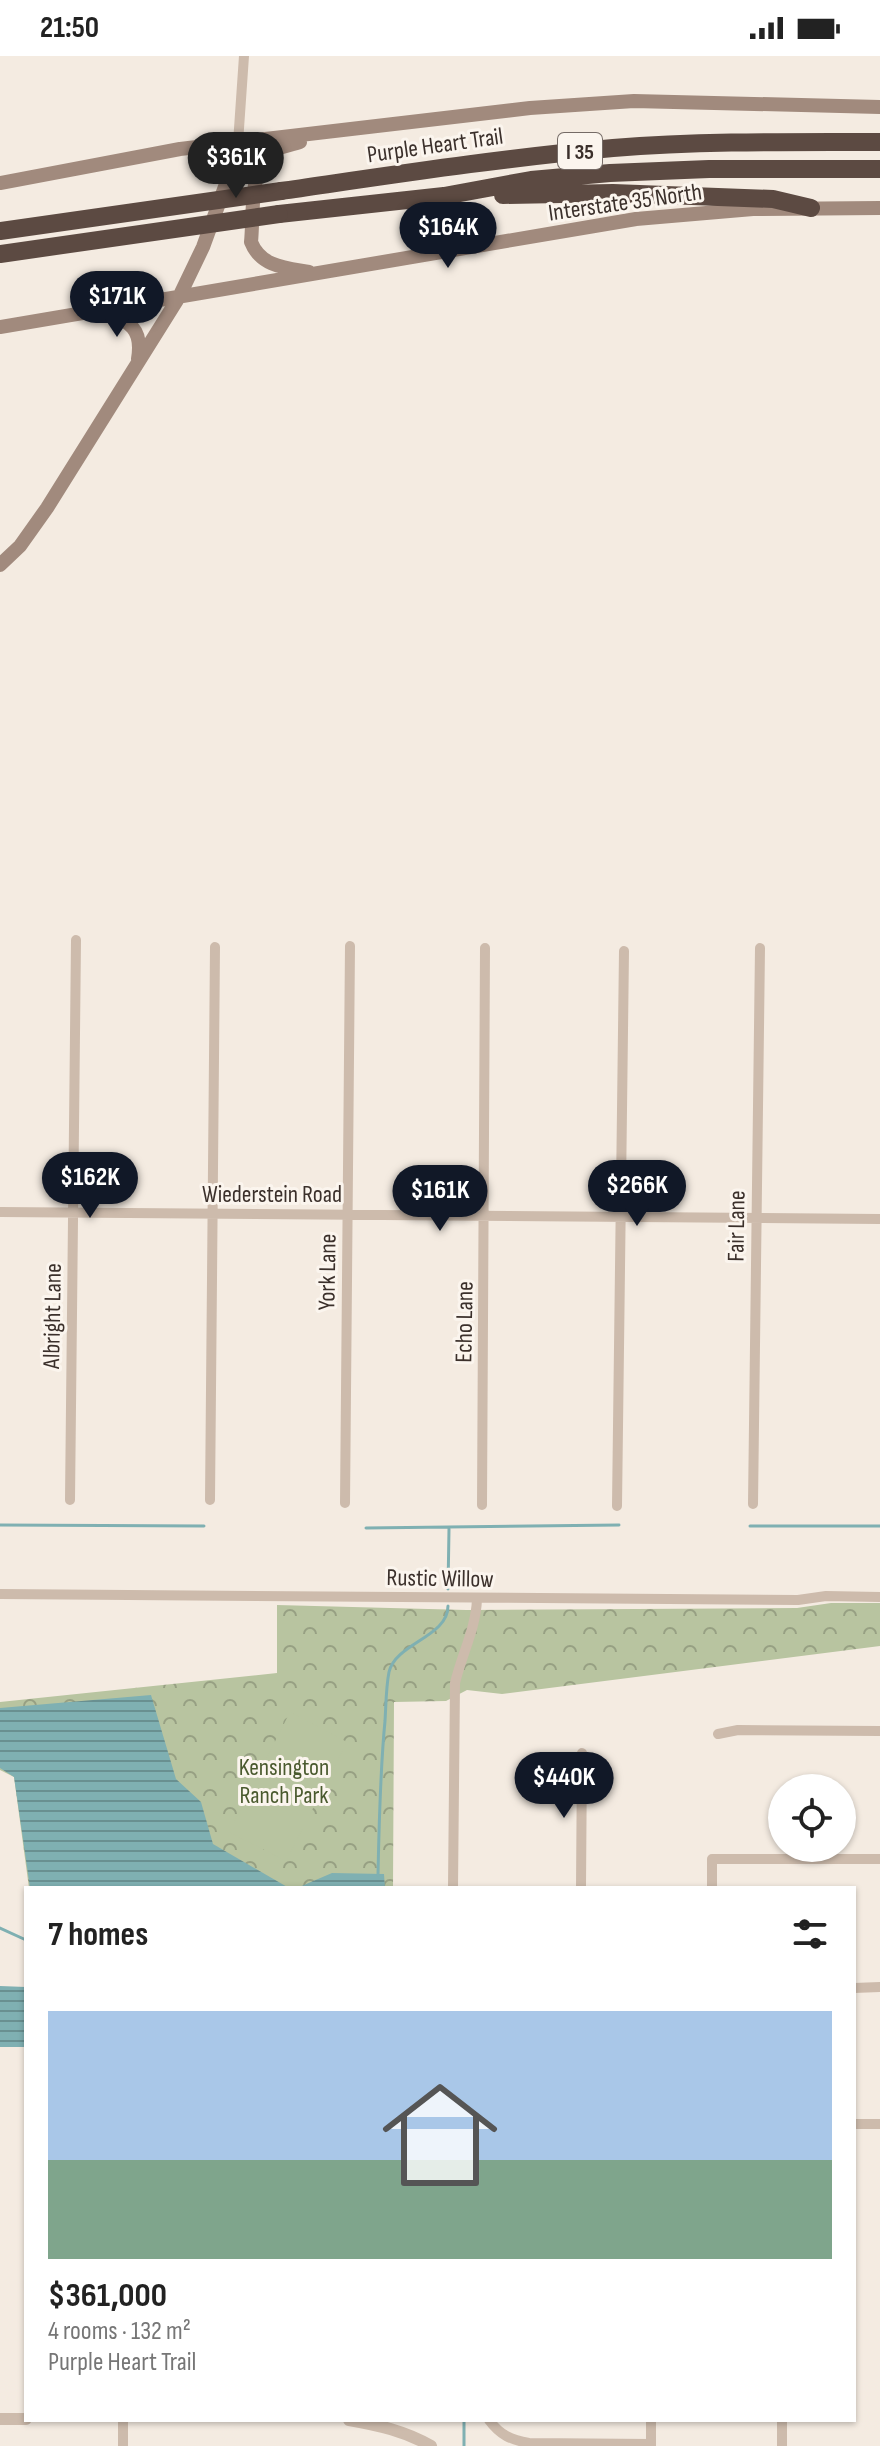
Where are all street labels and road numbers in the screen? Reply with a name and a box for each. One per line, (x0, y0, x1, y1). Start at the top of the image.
street label: Purple Heart Trail (365, 122, 505, 169)
road number: I 35 (558, 133, 602, 169)
street label: Interstate 35 North (546, 177, 704, 228)
street label: Wiederstein Road (202, 1180, 342, 1209)
street label: Fair Lane (721, 1190, 752, 1262)
street label: York Lane (312, 1233, 343, 1311)
street label: Albright Lane (37, 1263, 68, 1370)
street label: Echo Lane (449, 1281, 480, 1363)
street label: Rustic Willow (386, 1563, 494, 1594)

